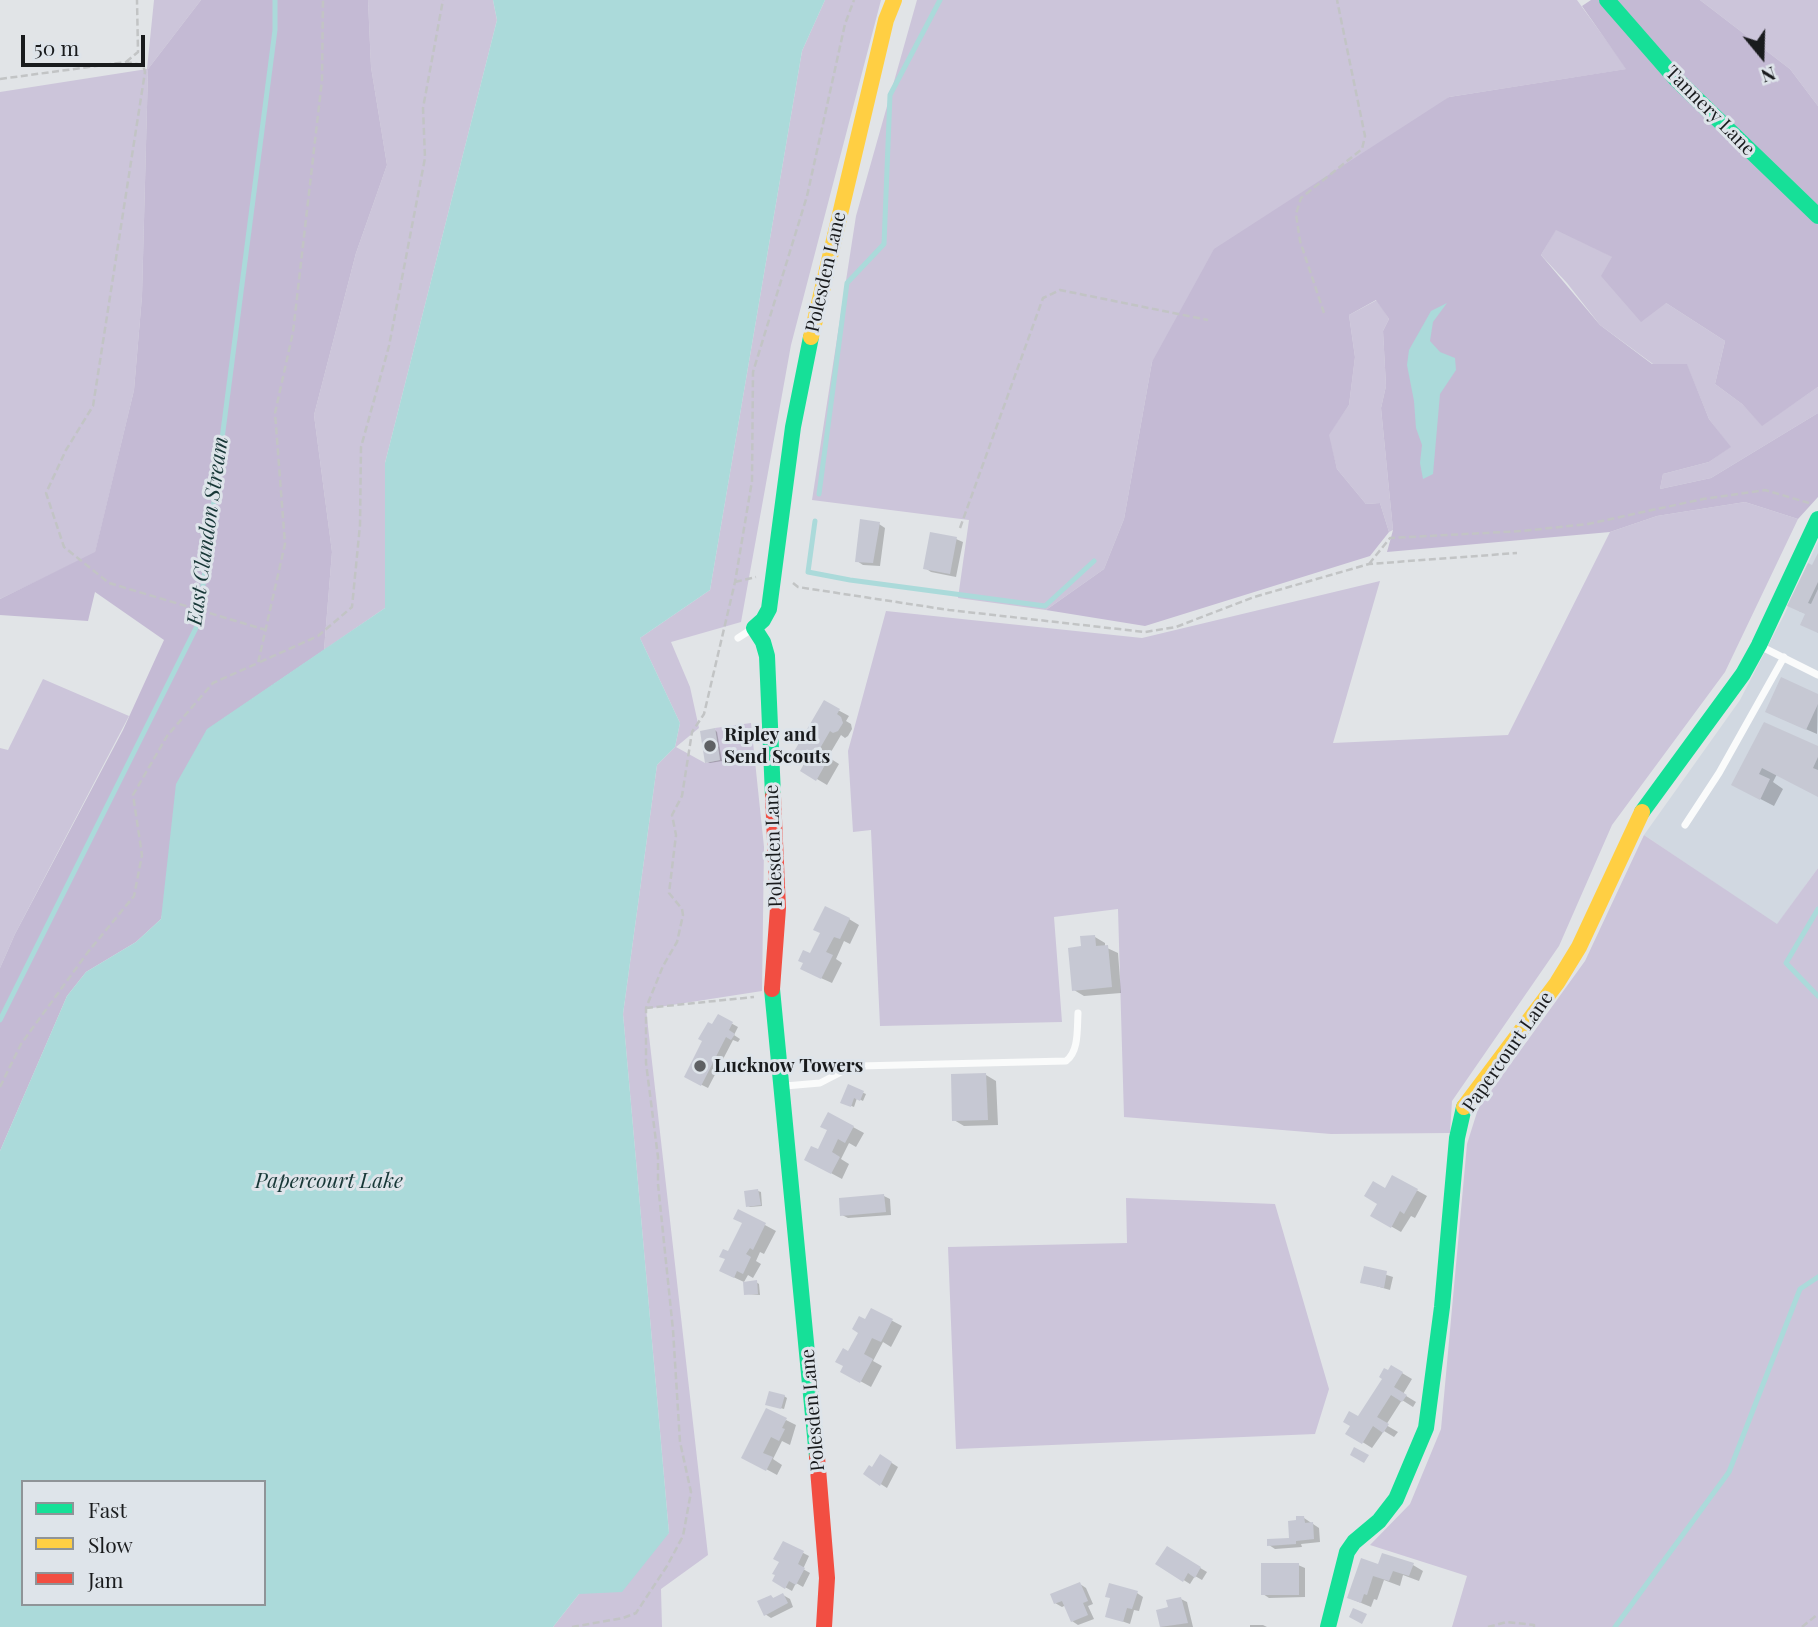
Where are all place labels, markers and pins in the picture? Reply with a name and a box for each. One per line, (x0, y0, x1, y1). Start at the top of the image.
place label: Ripley and Send Scouts (724, 724, 830, 768)
marker: Ripley and Send Scouts (702, 738, 718, 754)
place label: Lucknow Towers (714, 1055, 863, 1077)
marker: Lucknow Towers (692, 1058, 708, 1074)

